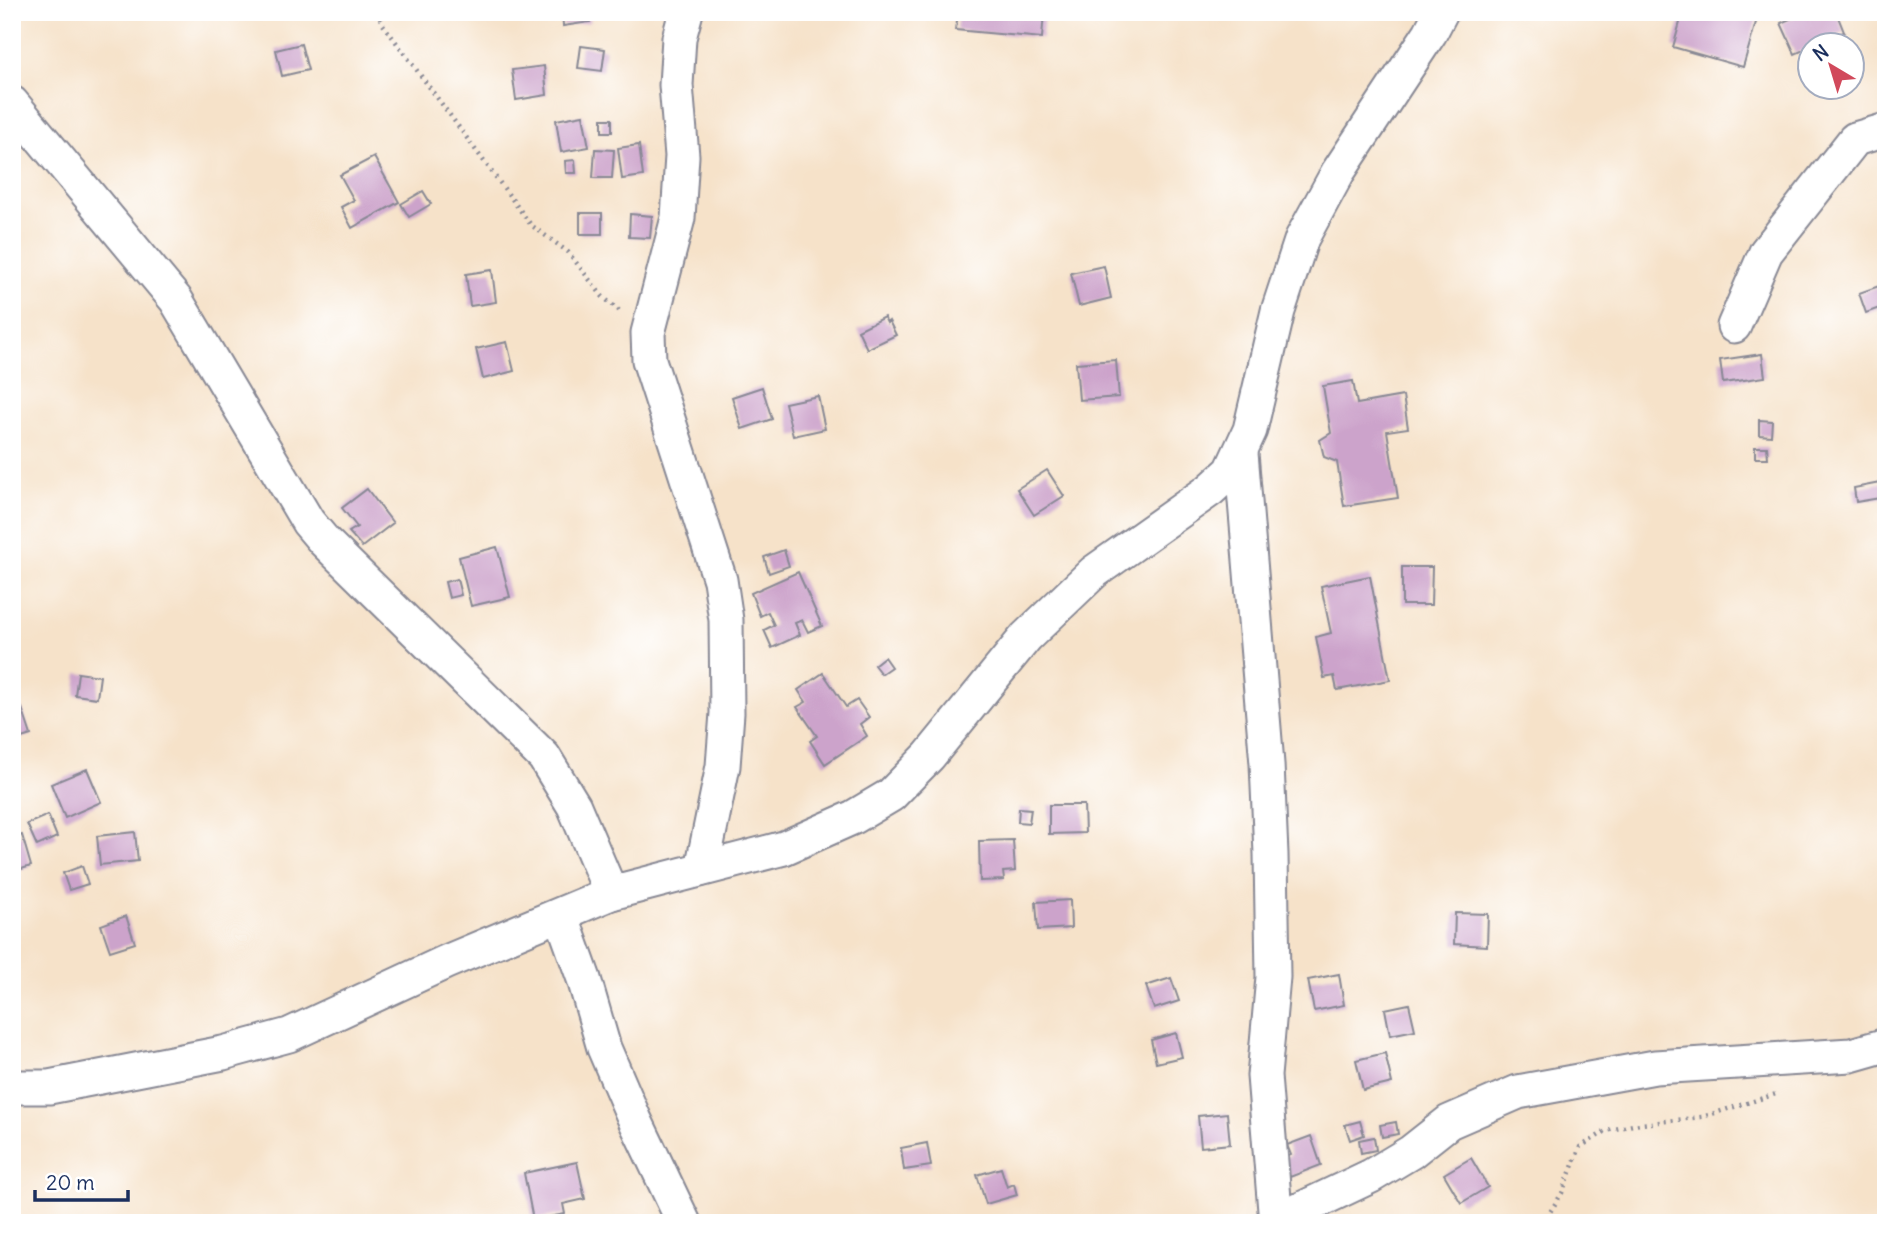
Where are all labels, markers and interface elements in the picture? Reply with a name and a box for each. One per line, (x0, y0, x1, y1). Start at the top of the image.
north arrow (1797, 32, 1867, 102)
text: N (1808, 39, 1833, 66)
scale bar (35, 1158, 128, 1202)
text: 20 m (46, 1169, 95, 1196)

